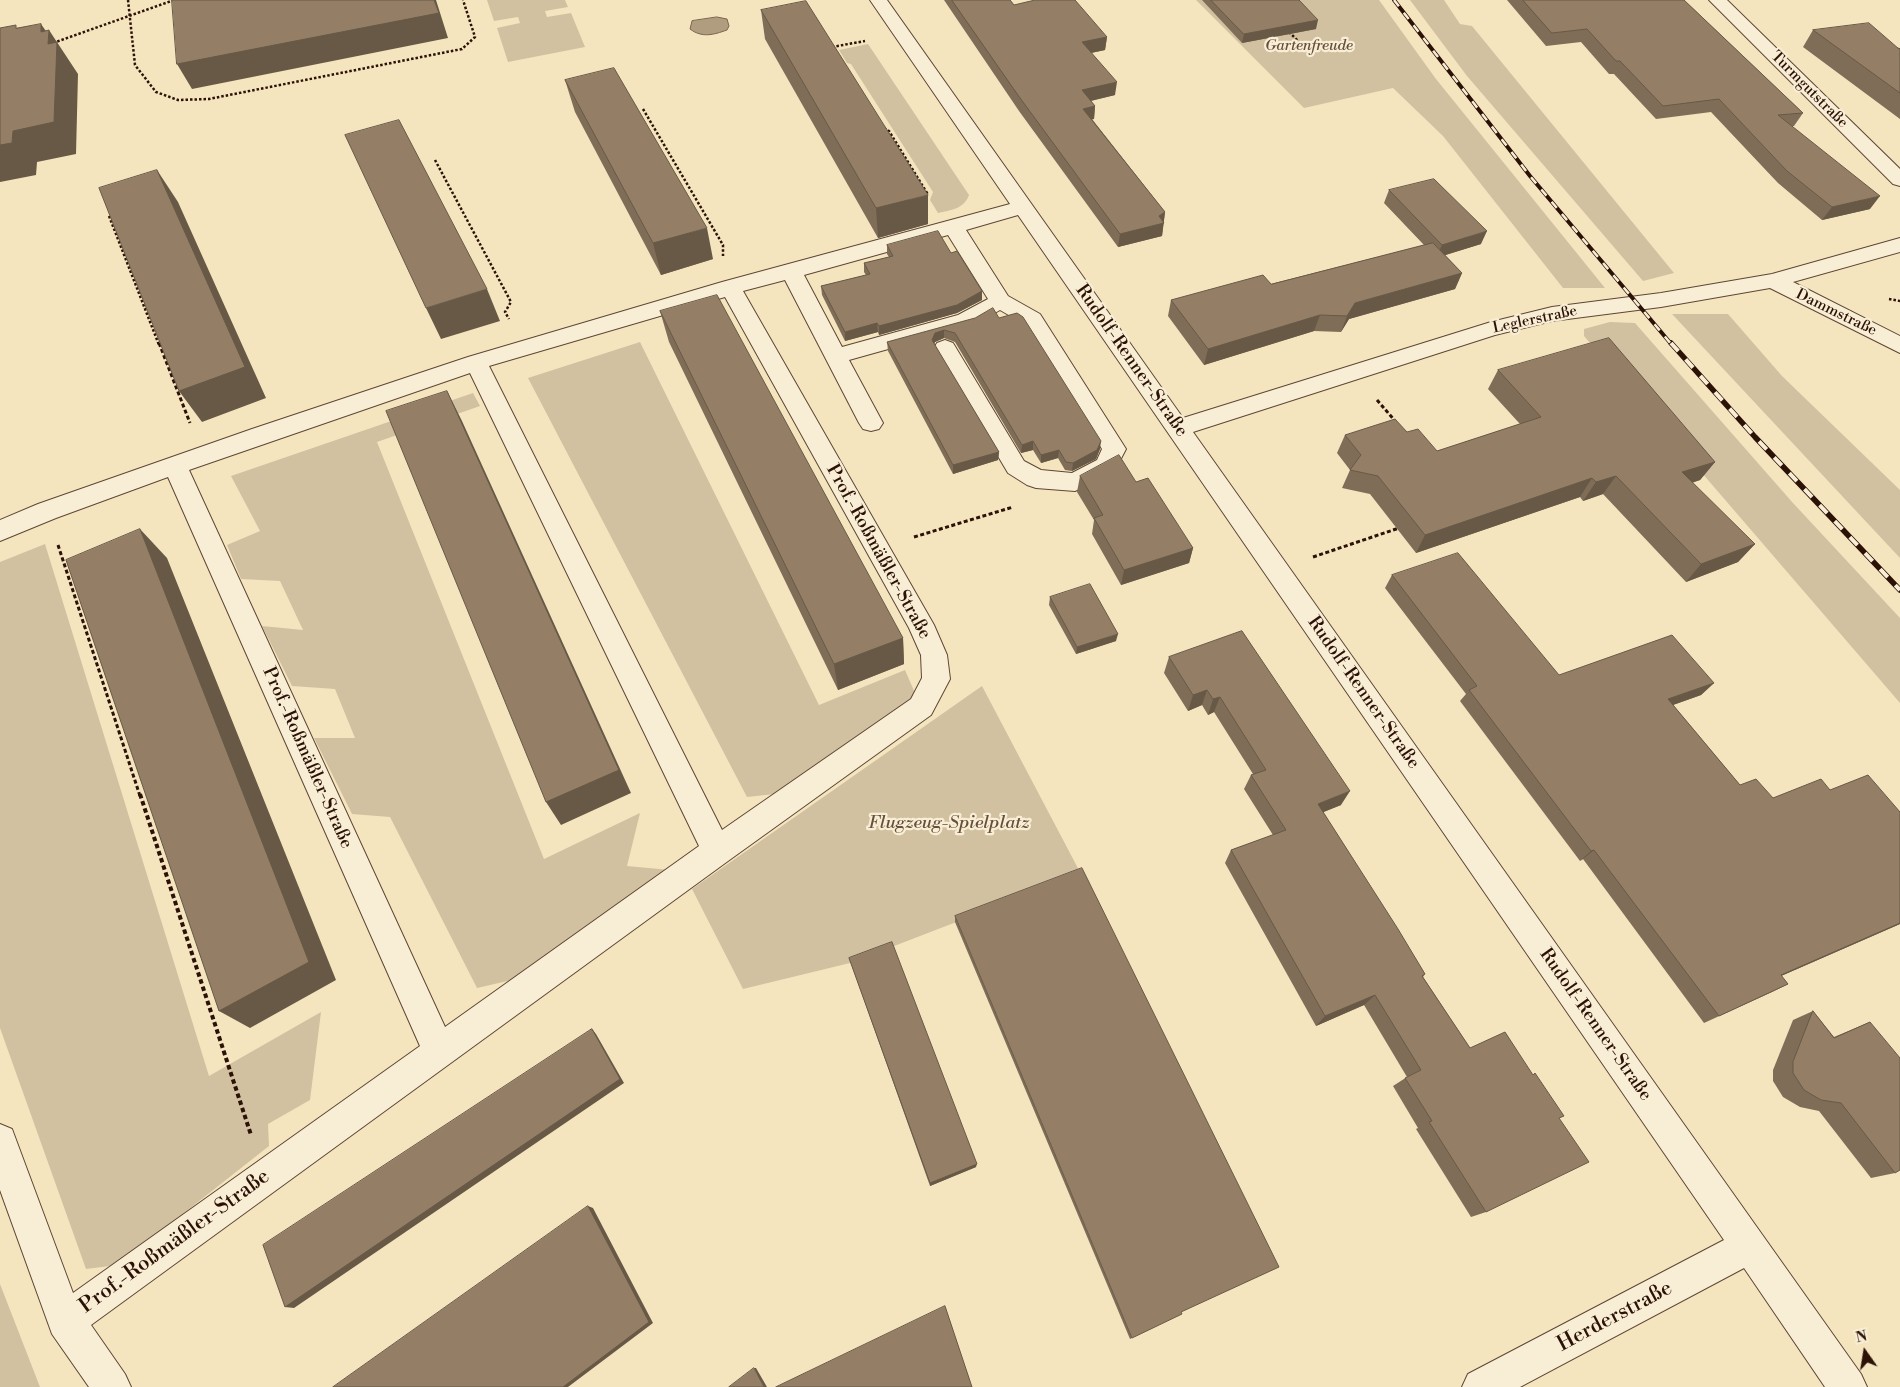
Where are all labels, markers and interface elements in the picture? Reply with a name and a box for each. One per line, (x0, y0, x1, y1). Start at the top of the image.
park label: Gartenfreude (1265, 37, 1353, 55)
street label: Turmgutstraße (1767, 48, 1851, 132)
street label: Rudolf-Renner-Straße (1070, 281, 1192, 441)
street label: Dammstraße (1793, 286, 1879, 340)
street label: Leglerstraße (1491, 302, 1579, 338)
street label: Prof.-Roßmäßler-Straße (821, 461, 935, 643)
street label: Rudolf-Renner-Straße (1302, 613, 1424, 773)
street label: Prof.-Roßmäßler-Straße (257, 664, 357, 852)
park label: Flugzeug-Spielplatz (868, 813, 1030, 835)
street label: Rudolf-Renner-Straße (1534, 945, 1656, 1105)
street label: Prof.-Roßmäßler-Straße (75, 1164, 275, 1320)
street label: Herderstraße (1553, 1276, 1677, 1358)
north arrow (1840, 1327, 1890, 1377)
text: N (1854, 1327, 1869, 1347)

